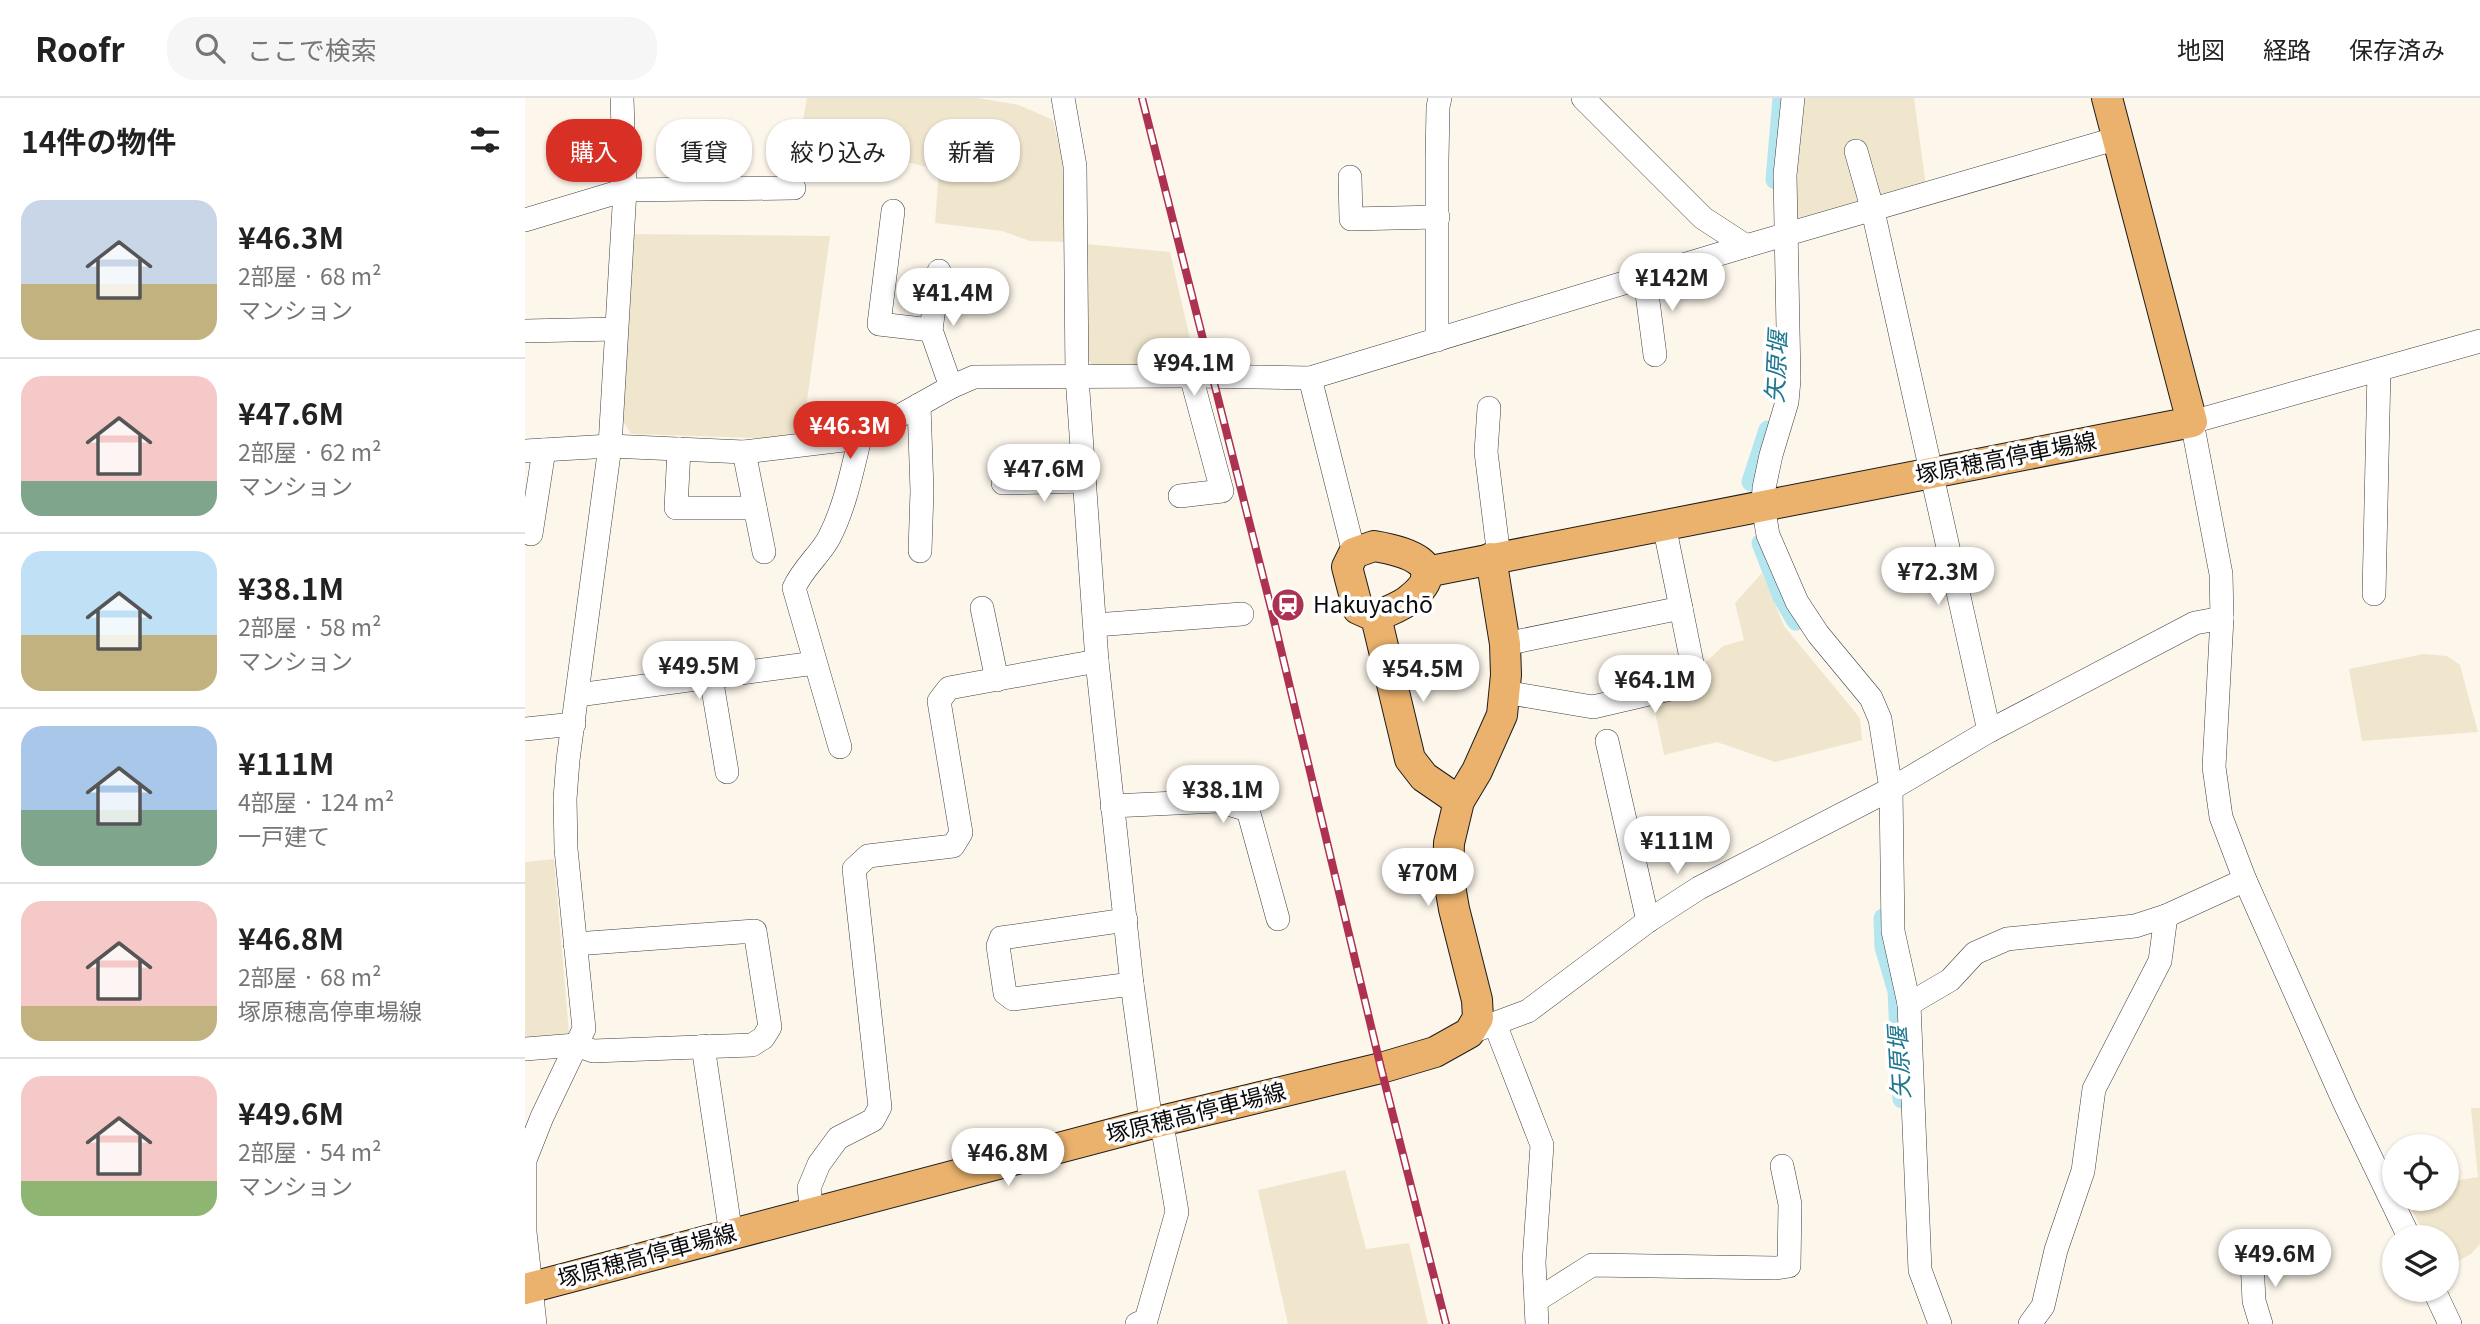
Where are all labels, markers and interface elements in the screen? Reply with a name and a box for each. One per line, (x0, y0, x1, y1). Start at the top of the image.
search box (167, 17, 657, 80)
text: Roofr (35, 24, 125, 72)
icon: search (191, 29, 229, 67)
text: ここで検索 (247, 30, 377, 67)
text: 地図 (2177, 31, 2225, 66)
text: 経路 (2263, 31, 2311, 66)
text: 保存済み (2349, 31, 2445, 66)
text: 14件の物件 (21, 118, 176, 162)
chip: 購入 (546, 119, 642, 182)
chip: 賃貸 (656, 119, 752, 182)
chip: 絞り込み (766, 119, 910, 182)
chip: 新着 (924, 119, 1020, 182)
icon: filters (466, 121, 504, 159)
text: ¥46.3M (238, 214, 344, 258)
icon: home (77, 228, 161, 312)
pin: ¥142M (1623, 254, 1721, 313)
text: 2部屋 · 68 m² (238, 258, 381, 292)
text: ¥142M (1635, 259, 1709, 293)
pin: ¥41.4M (896, 268, 1010, 328)
text: ¥41.4M (912, 274, 994, 308)
text: マンション (238, 292, 353, 326)
water label: 矢原堰 (1755, 326, 1794, 404)
pin: ¥94.1M (1137, 338, 1251, 398)
text: ¥94.1M (1153, 344, 1235, 378)
text: ¥47.6M (238, 390, 344, 434)
pin: ¥46.3M (793, 402, 907, 461)
icon: home (77, 404, 161, 488)
text: ¥46.3M (809, 407, 891, 441)
street label: 塚原穂高停車場線 (1912, 422, 2099, 490)
text: 2部屋 · 62 m² (238, 434, 381, 468)
pin: ¥47.6M (987, 444, 1101, 504)
text: ¥47.6M (1003, 450, 1085, 484)
text: マンション (238, 468, 353, 502)
pin: ¥72.3M (1881, 547, 1995, 607)
text: ¥72.3M (1897, 553, 1979, 587)
text: ¥38.1M (238, 565, 344, 609)
icon: home (77, 579, 161, 663)
station icon: Hakuyachō (1269, 586, 1307, 624)
place label: Hakuyachō (1313, 586, 1433, 620)
text: 2部屋 · 58 m² (238, 609, 381, 643)
pin: ¥49.5M (642, 642, 756, 701)
text: マンション (238, 643, 353, 677)
pin: ¥54.5M (1366, 644, 1480, 704)
text: ¥49.5M (658, 647, 740, 681)
text: ¥54.5M (1382, 650, 1464, 684)
pin: ¥64.1M (1598, 656, 1712, 715)
text: ¥64.1M (1614, 661, 1696, 695)
text: ¥111M (238, 740, 334, 784)
icon: home (77, 754, 161, 838)
pin: ¥38.1M (1166, 766, 1280, 825)
text: ¥38.1M (1182, 771, 1264, 805)
text: 4部屋 · 124 m² (238, 784, 394, 818)
pin: ¥111M (1628, 816, 1726, 876)
text: 一戸建て (238, 818, 330, 852)
text: ¥111M (1640, 822, 1714, 856)
pin: ¥70M (1387, 848, 1469, 908)
text: ¥70M (1398, 854, 1458, 888)
text: ¥46.8M (238, 915, 344, 959)
icon: home (77, 929, 161, 1013)
text: 2部屋 · 68 m² (238, 959, 381, 993)
text: 塚原穂高停車場線 (238, 993, 422, 1027)
water label: 矢原堰 (1878, 1022, 1917, 1100)
street label: 塚原穂高停車場線 (1102, 1072, 1289, 1150)
text: ¥49.6M (238, 1090, 344, 1134)
icon: home (77, 1104, 161, 1188)
pin: ¥46.8M (951, 1128, 1065, 1188)
text: 2部屋 · 54 m² (238, 1134, 381, 1168)
text: ¥46.8M (967, 1134, 1049, 1168)
map controls (2382, 1134, 2459, 1302)
button: locate (2382, 1134, 2459, 1211)
text: マンション (238, 1168, 353, 1202)
street label: 塚原穂高停車場線 (553, 1214, 740, 1294)
button: layers (2382, 1225, 2459, 1302)
pin: ¥49.6M (2218, 1230, 2332, 1289)
text: ¥49.6M (2234, 1235, 2316, 1269)

